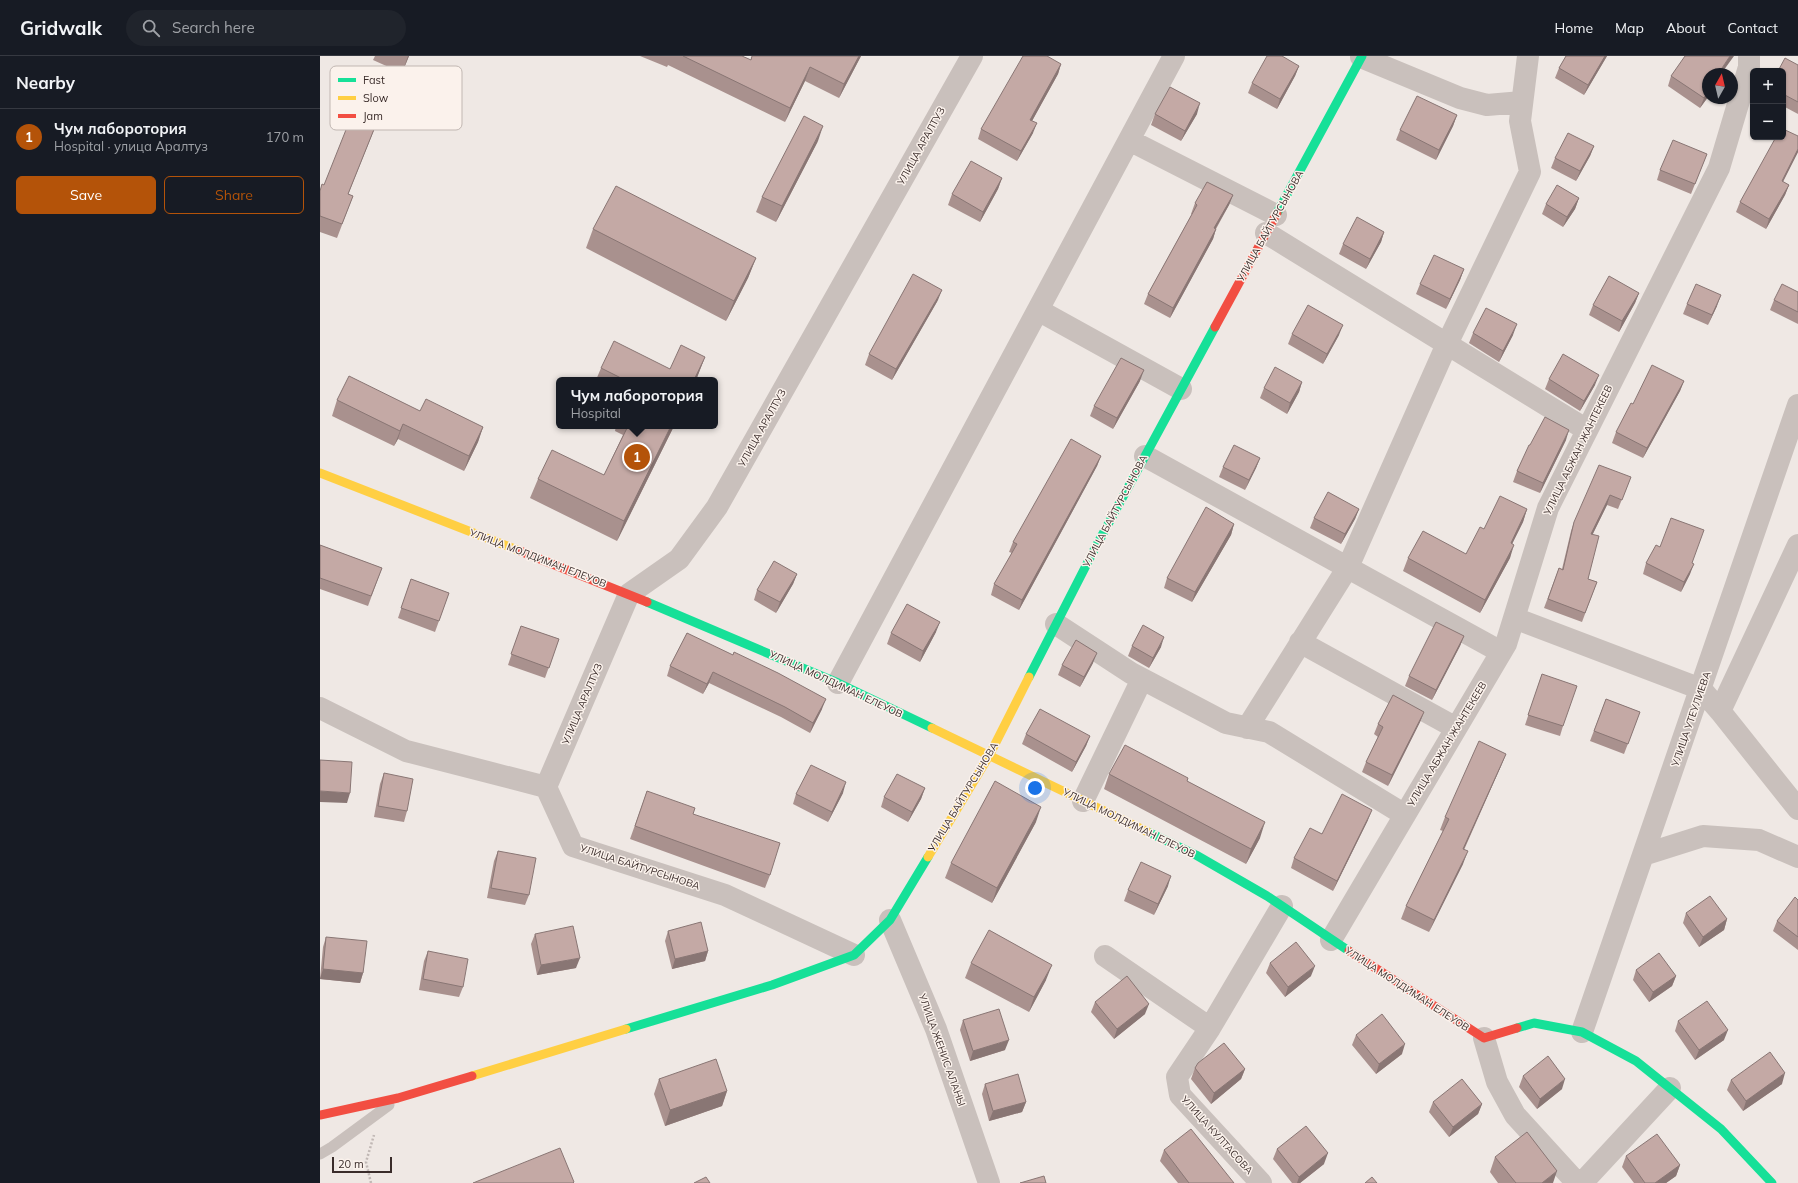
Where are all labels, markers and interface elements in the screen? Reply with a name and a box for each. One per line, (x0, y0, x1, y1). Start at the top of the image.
search box (126, 10, 406, 46)
text: Gridwalk (20, 16, 102, 40)
icon: search (140, 17, 162, 39)
text: Search here (172, 18, 255, 37)
text: Home (1554, 19, 1593, 37)
text: Map (1615, 19, 1644, 37)
text: About (1666, 19, 1706, 37)
text: Contact (1728, 19, 1778, 37)
legend (330, 66, 462, 130)
north arrow (1702, 68, 1738, 104)
map controls (1750, 68, 1786, 140)
button: + (1750, 68, 1786, 104)
text: Nearby (16, 72, 75, 93)
text: Fast (363, 73, 385, 87)
text: Slow (363, 91, 389, 105)
button: − (1750, 104, 1786, 140)
street label: УЛИЦА АРАЛТУЗ (894, 105, 948, 188)
text: Jam (363, 109, 383, 123)
text: Чум лаборотория (54, 119, 187, 138)
text: 1 (25, 129, 33, 145)
text: 170 m (266, 129, 304, 145)
text: Hospital · улица Аралтуз (54, 138, 208, 154)
street label: УЛИЦА БАЙТУРСЫНОВА (1233, 167, 1306, 285)
button: Save (16, 176, 156, 214)
button: Share (164, 176, 304, 214)
popup (556, 377, 718, 429)
street label: УЛИЦА АБЖАН ЖАНТЕКЕЕВ (1540, 383, 1615, 518)
text: Чум лаборотория (571, 386, 703, 405)
street label: УЛИЦА АРАЛТУЗ (735, 387, 789, 470)
text: Hospital (571, 405, 621, 421)
pin: 1 (624, 442, 650, 472)
street label: УЛИЦА БАЙТУРСЫНОВА (1079, 452, 1150, 570)
street label: УЛИЦА МОЛДИМАН ЕЛЕУОВ (467, 525, 608, 590)
street label: УЛИЦА МОЛДИМАН ЕЛЕУОВ (766, 647, 905, 721)
street label: УЛИЦА АРАЛТУЗ (559, 661, 605, 748)
street label: УЛИЦА УТЕУЛИЕВА (1668, 669, 1714, 769)
street label: УЛИЦА АБЖАН ЖАНТЕКЕЕВ (1404, 679, 1490, 810)
street label: УЛИЦА БАЙТУРСЫНОВА (925, 739, 1001, 855)
your location (1025, 778, 1045, 798)
street label: УЛИЦА МОЛДИМАН ЕЛЕУОВ (1060, 785, 1197, 861)
street label: УЛИЦА БАЙТУРСЫНОВА (577, 841, 702, 893)
street label: УЛИЦА МОЛДИМАН ЕЛЕУОВ (1342, 943, 1472, 1034)
street label: УЛИЦА ЖЕНИС АЛАНЫ (915, 991, 968, 1108)
street label: УЛИЦА КУЛТАСОВА (1178, 1092, 1256, 1177)
scale bar (332, 1155, 392, 1174)
text: 20 m (338, 1157, 364, 1171)

